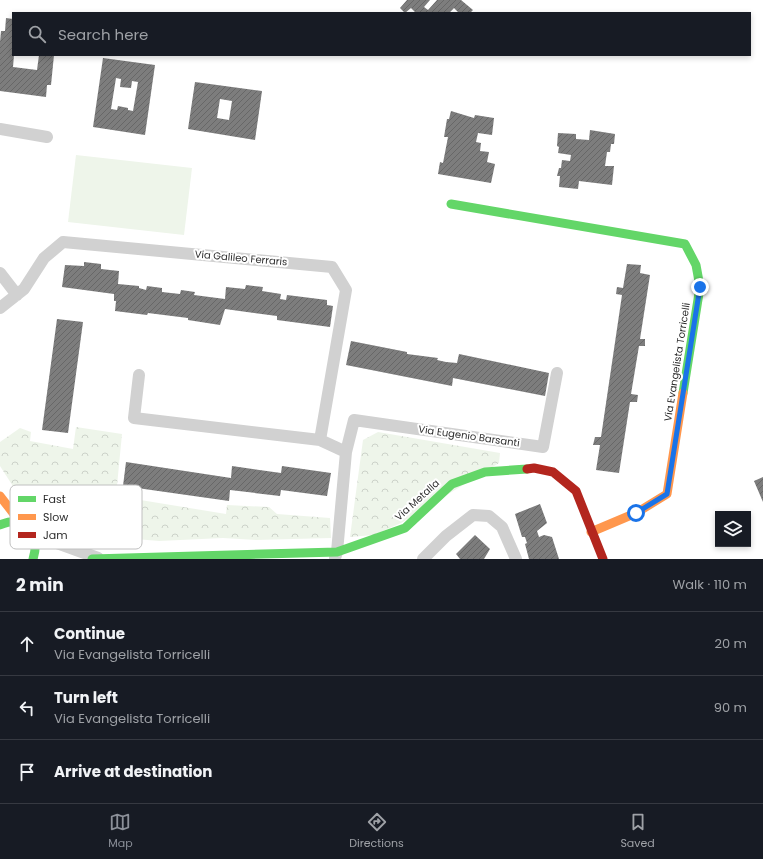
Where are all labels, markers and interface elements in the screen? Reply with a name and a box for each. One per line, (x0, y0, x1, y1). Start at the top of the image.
search box (12, 12, 751, 56)
icon: search (26, 23, 48, 45)
text: Search here (58, 24, 148, 45)
street label: Via Galileo Ferraris (194, 246, 288, 270)
route end (691, 278, 709, 296)
street label: Via Evangelista Torricelli (660, 302, 694, 422)
street label: Via Eugenio Barsanti (417, 421, 521, 451)
street label: Via Metalla (391, 476, 443, 524)
legend (10, 485, 142, 549)
text: Fast (43, 491, 66, 507)
route start (627, 504, 645, 522)
text: Slow (43, 509, 68, 525)
map controls (715, 511, 751, 547)
button: layers (715, 511, 751, 547)
text: Jam (43, 527, 68, 543)
text: 2 min (16, 573, 64, 597)
text: Walk · 110 m (673, 575, 747, 594)
text: Continue (54, 623, 125, 644)
icon: ahead (16, 633, 38, 655)
text: 20 m (714, 634, 747, 653)
text: Via Evangelista Torricelli (54, 645, 210, 664)
text: Turn left (54, 687, 118, 708)
icon: left (16, 697, 38, 719)
text: 90 m (714, 698, 747, 717)
text: Via Evangelista Torricelli (54, 709, 210, 728)
icon: arrive (16, 761, 38, 783)
text: Arrive at destination (54, 761, 212, 782)
tab: Map (108, 811, 133, 852)
tab: Directions (349, 811, 404, 852)
tab: Saved (620, 811, 655, 852)

